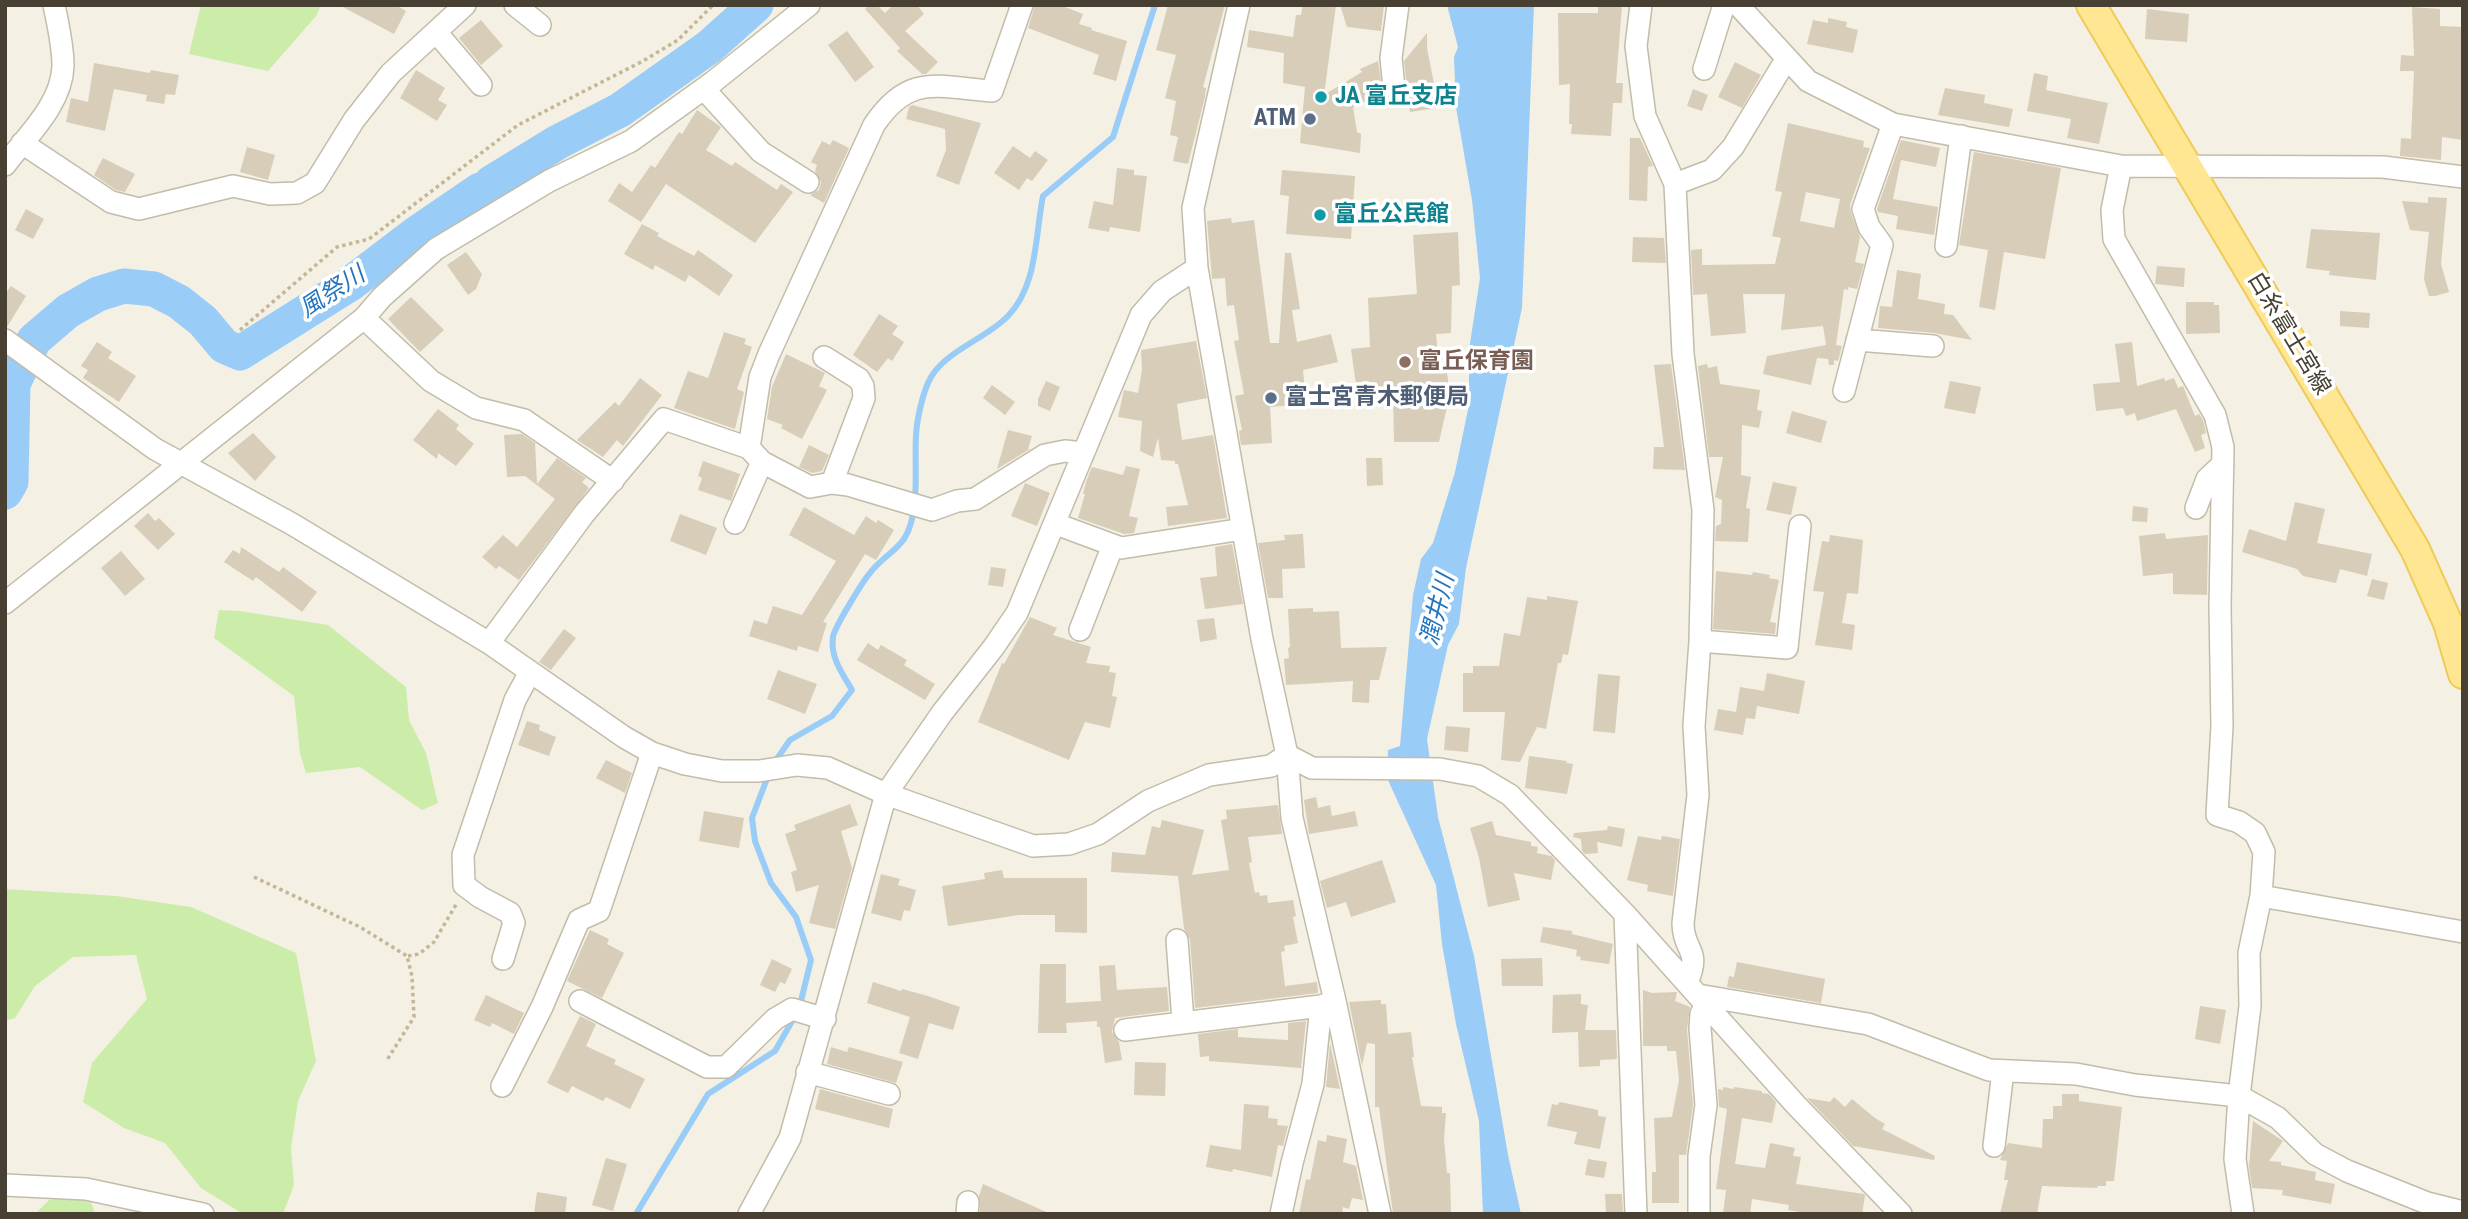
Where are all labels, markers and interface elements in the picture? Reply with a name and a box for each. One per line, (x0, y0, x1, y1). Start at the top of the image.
place label: JA 富丘支店 (1335, 83, 1457, 111)
marker: JA 富丘支店 (1313, 89, 1329, 105)
place label: ATM (1254, 105, 1296, 133)
marker: ATM (1302, 111, 1318, 127)
place label: 富丘公民館 (1334, 201, 1449, 229)
marker: 富丘公民館 (1312, 207, 1328, 223)
water label: 風祭川 (295, 261, 371, 325)
street label: 白糸富士宮線 (2241, 268, 2335, 400)
place label: 富丘保育園 (1419, 348, 1534, 376)
marker: 富丘保育園 (1397, 354, 1413, 370)
place label: 富士宮青木郵便局 (1285, 384, 1469, 412)
marker: 富士宮青木郵便局 (1263, 390, 1279, 406)
water label: 潤井川 (1416, 572, 1462, 648)

